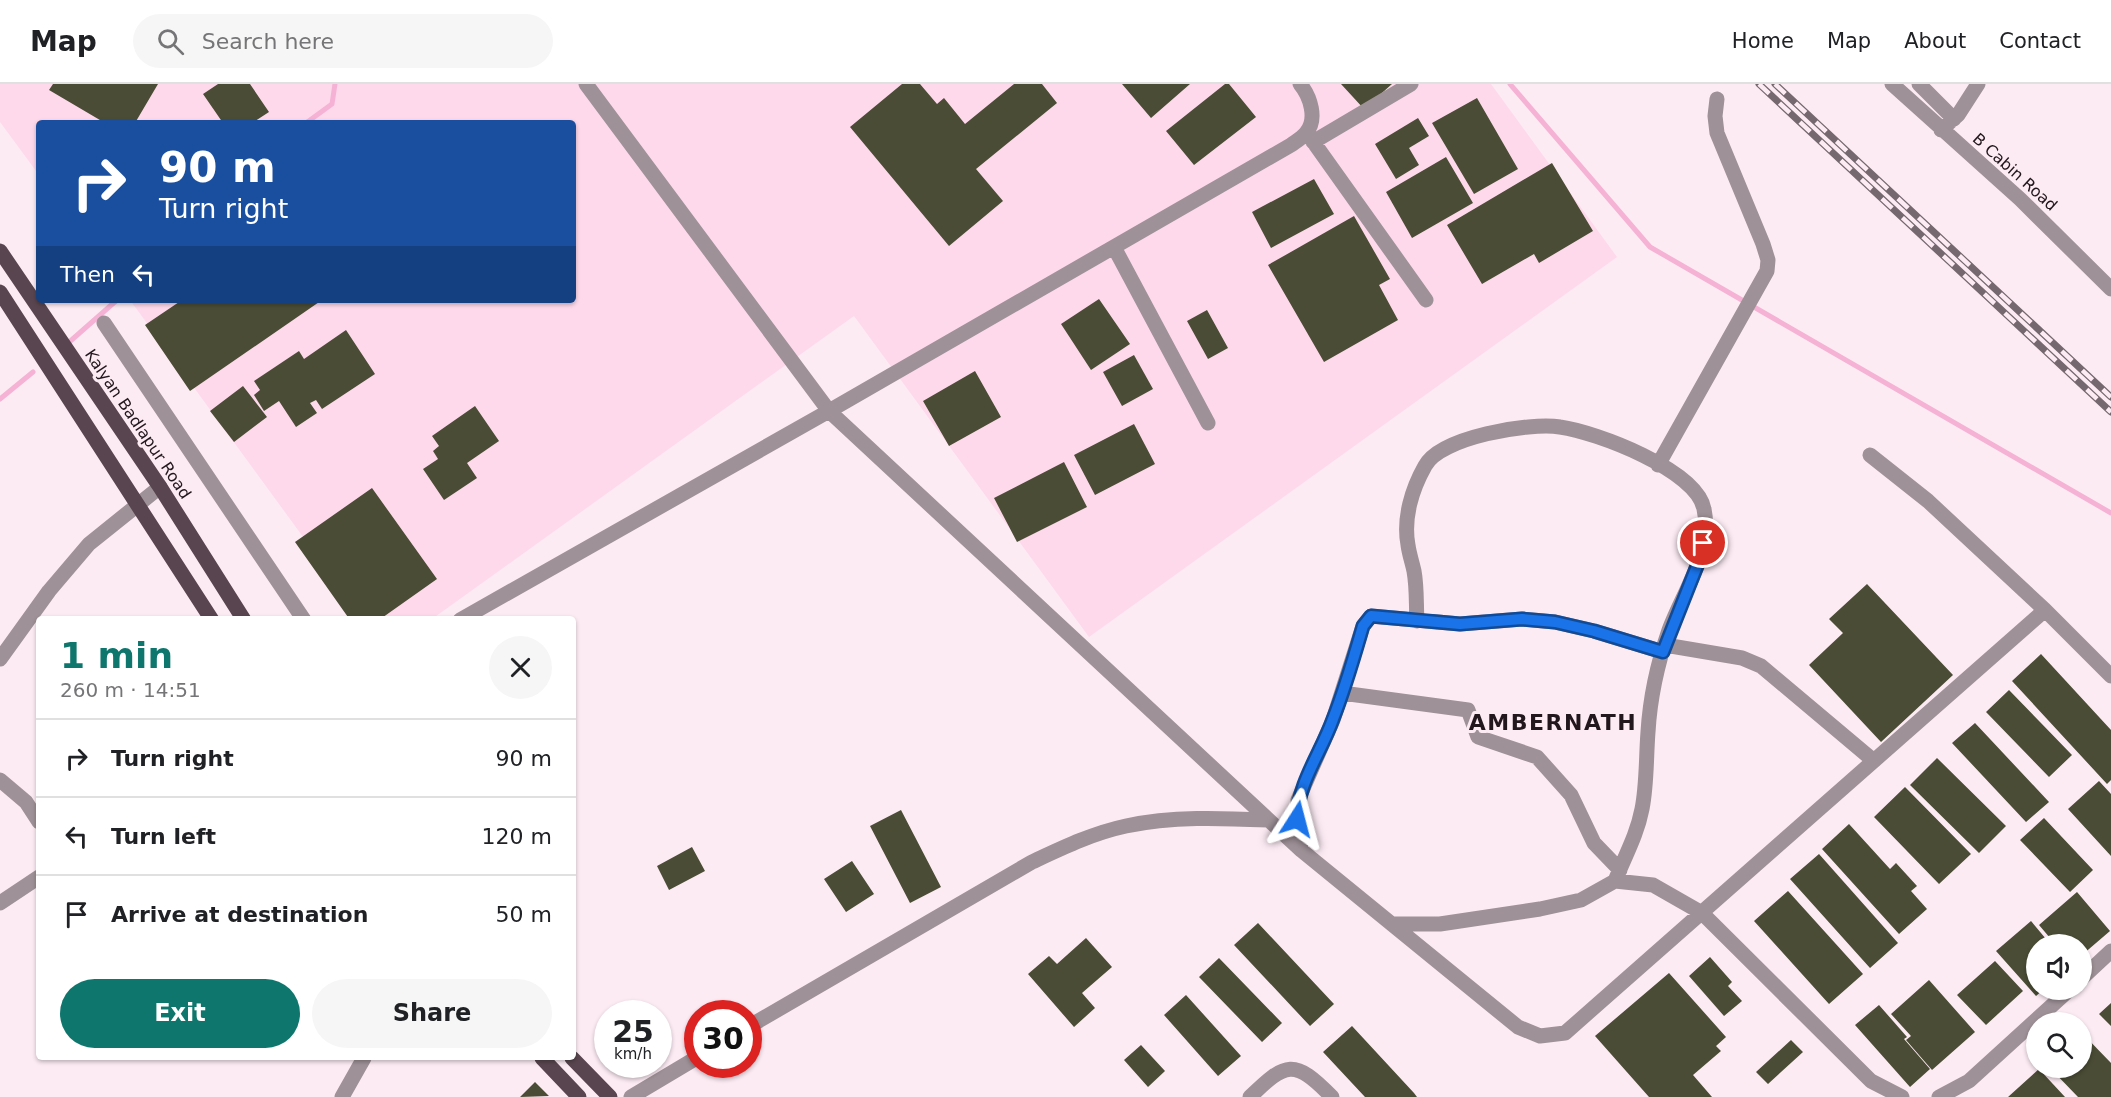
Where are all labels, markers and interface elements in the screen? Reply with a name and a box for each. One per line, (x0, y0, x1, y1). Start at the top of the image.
search box (133, 14, 553, 68)
text: Map (30, 25, 97, 58)
icon: search (154, 25, 187, 58)
text: Search here (202, 29, 334, 54)
text: Home (1732, 29, 1794, 53)
text: Map (1827, 29, 1871, 53)
text: About (1904, 29, 1966, 53)
text: Contact (1999, 29, 2081, 53)
street label: B Cabin Road (1969, 129, 2061, 215)
text: 90 m (159, 143, 276, 192)
icon: right (60, 144, 138, 222)
text: Turn right (159, 193, 288, 224)
icon: left (127, 258, 160, 291)
text: Then (60, 262, 115, 287)
street label: Kalyan Badlapur Road (81, 346, 195, 502)
pin (1677, 517, 1728, 568)
icon: arrive (1686, 526, 1719, 559)
text: 1 min (60, 635, 173, 676)
button: close (489, 636, 552, 699)
text: 260 m · 14:51 (60, 678, 201, 702)
district label: AMBERNATH (1469, 710, 1637, 735)
icon: right (60, 742, 93, 775)
text: Turn right (111, 746, 234, 771)
text: 90 m (496, 746, 552, 771)
position arrow (1265, 787, 1329, 851)
icon: left (60, 820, 93, 853)
text: Turn left (111, 824, 216, 849)
text: 120 m (482, 824, 552, 849)
icon: arrive (60, 898, 93, 931)
text: Arrive at destination (111, 902, 368, 927)
text: 50 m (496, 902, 552, 927)
map controls (2026, 934, 2092, 1078)
button: sound (2026, 934, 2092, 1000)
button: Exit (60, 979, 300, 1048)
button: Share (312, 979, 552, 1048)
speed limit sign: 30 (684, 1000, 762, 1078)
button: search (2026, 1012, 2092, 1078)
text: 25 (612, 1014, 654, 1049)
text: km/h (614, 1045, 652, 1063)

